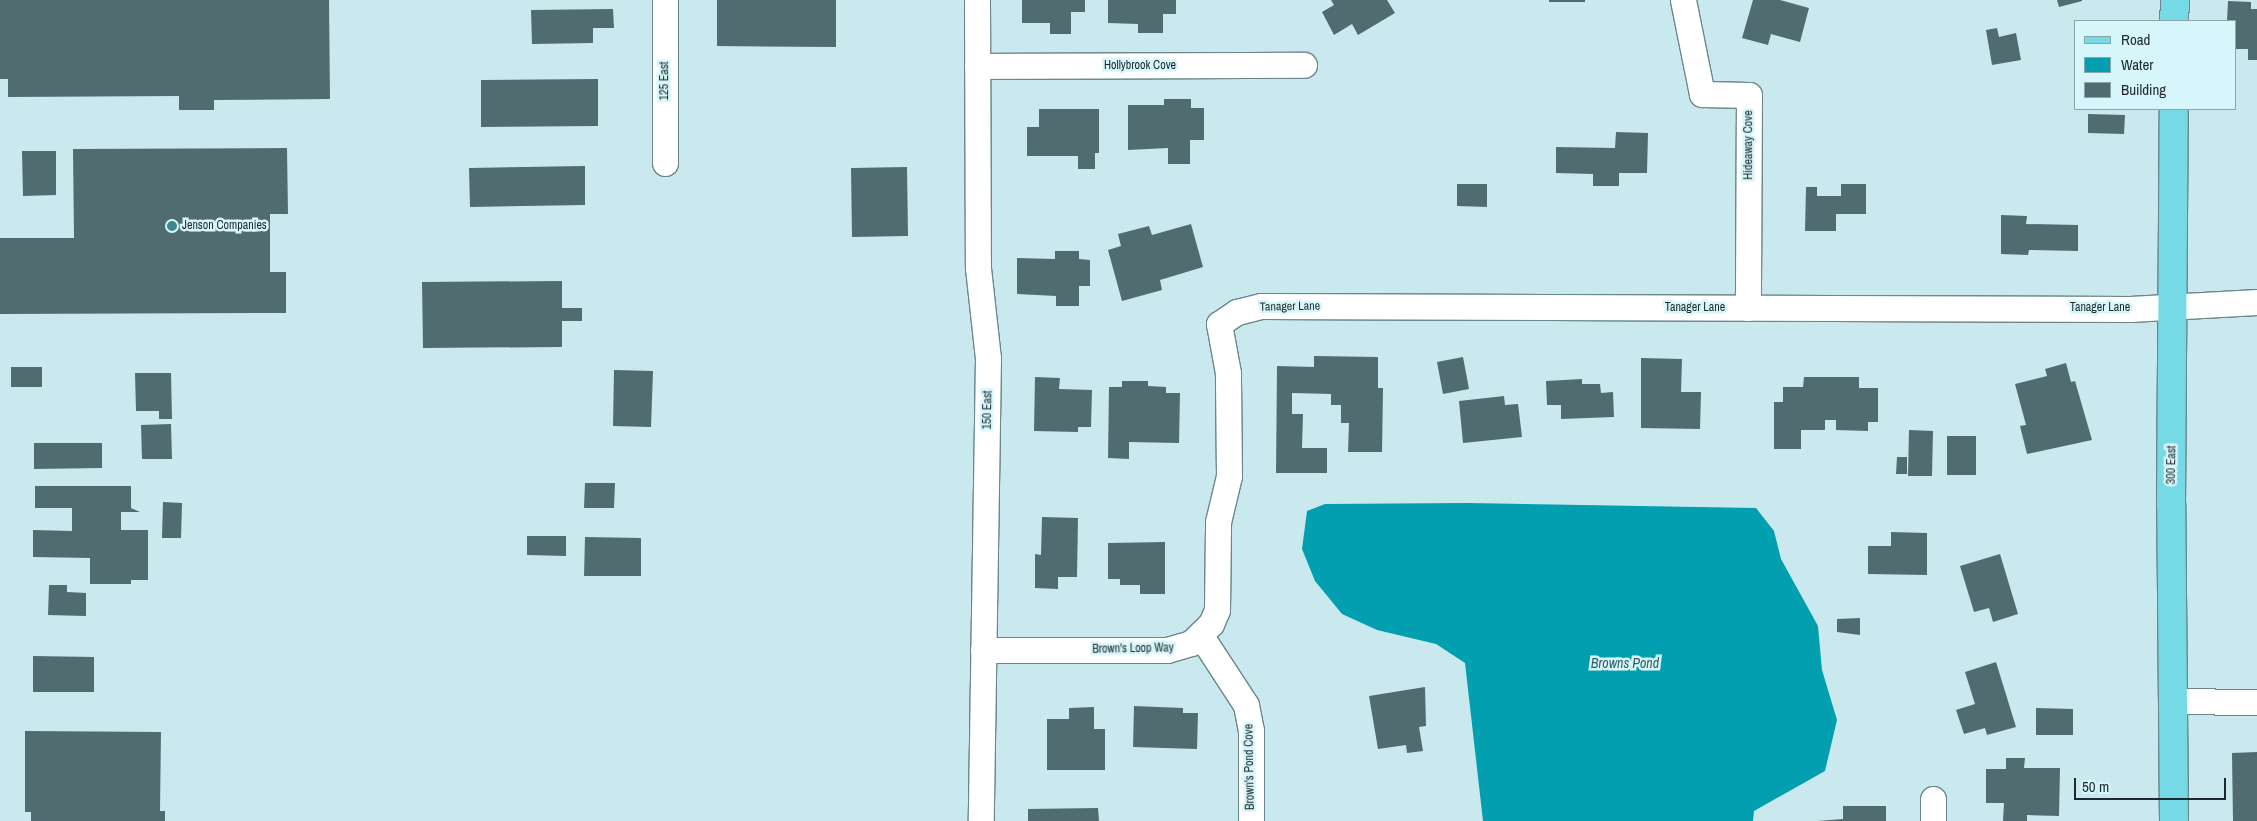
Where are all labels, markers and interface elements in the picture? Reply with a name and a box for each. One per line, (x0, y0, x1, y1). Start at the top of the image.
legend (2074, 20, 2237, 110)
text: Road (2121, 29, 2150, 50)
text: Water (2121, 54, 2153, 75)
street label: Hollybrook Cove (1104, 59, 1176, 73)
street label: 125 East (658, 62, 672, 100)
text: Building (2121, 79, 2166, 100)
street label: Hideaway Cove (1742, 110, 1756, 180)
place label: Jenson Companies (182, 219, 267, 233)
marker: Jenson Companies (166, 220, 178, 232)
street label: Tanager Lane (1260, 299, 1320, 315)
street label: Tanager Lane (1665, 301, 1725, 315)
street label: Tanager Lane (2070, 301, 2130, 315)
street label: 150 East (980, 390, 996, 430)
street label: 300 East (2164, 445, 2180, 485)
street label: Brown's Loop Way (1092, 641, 1174, 657)
water label: Browns Pond (1591, 655, 1659, 671)
street label: Brown's Pond Cove (1242, 724, 1258, 810)
scale bar (2077, 768, 2230, 800)
text: 50 m (2082, 776, 2109, 797)

